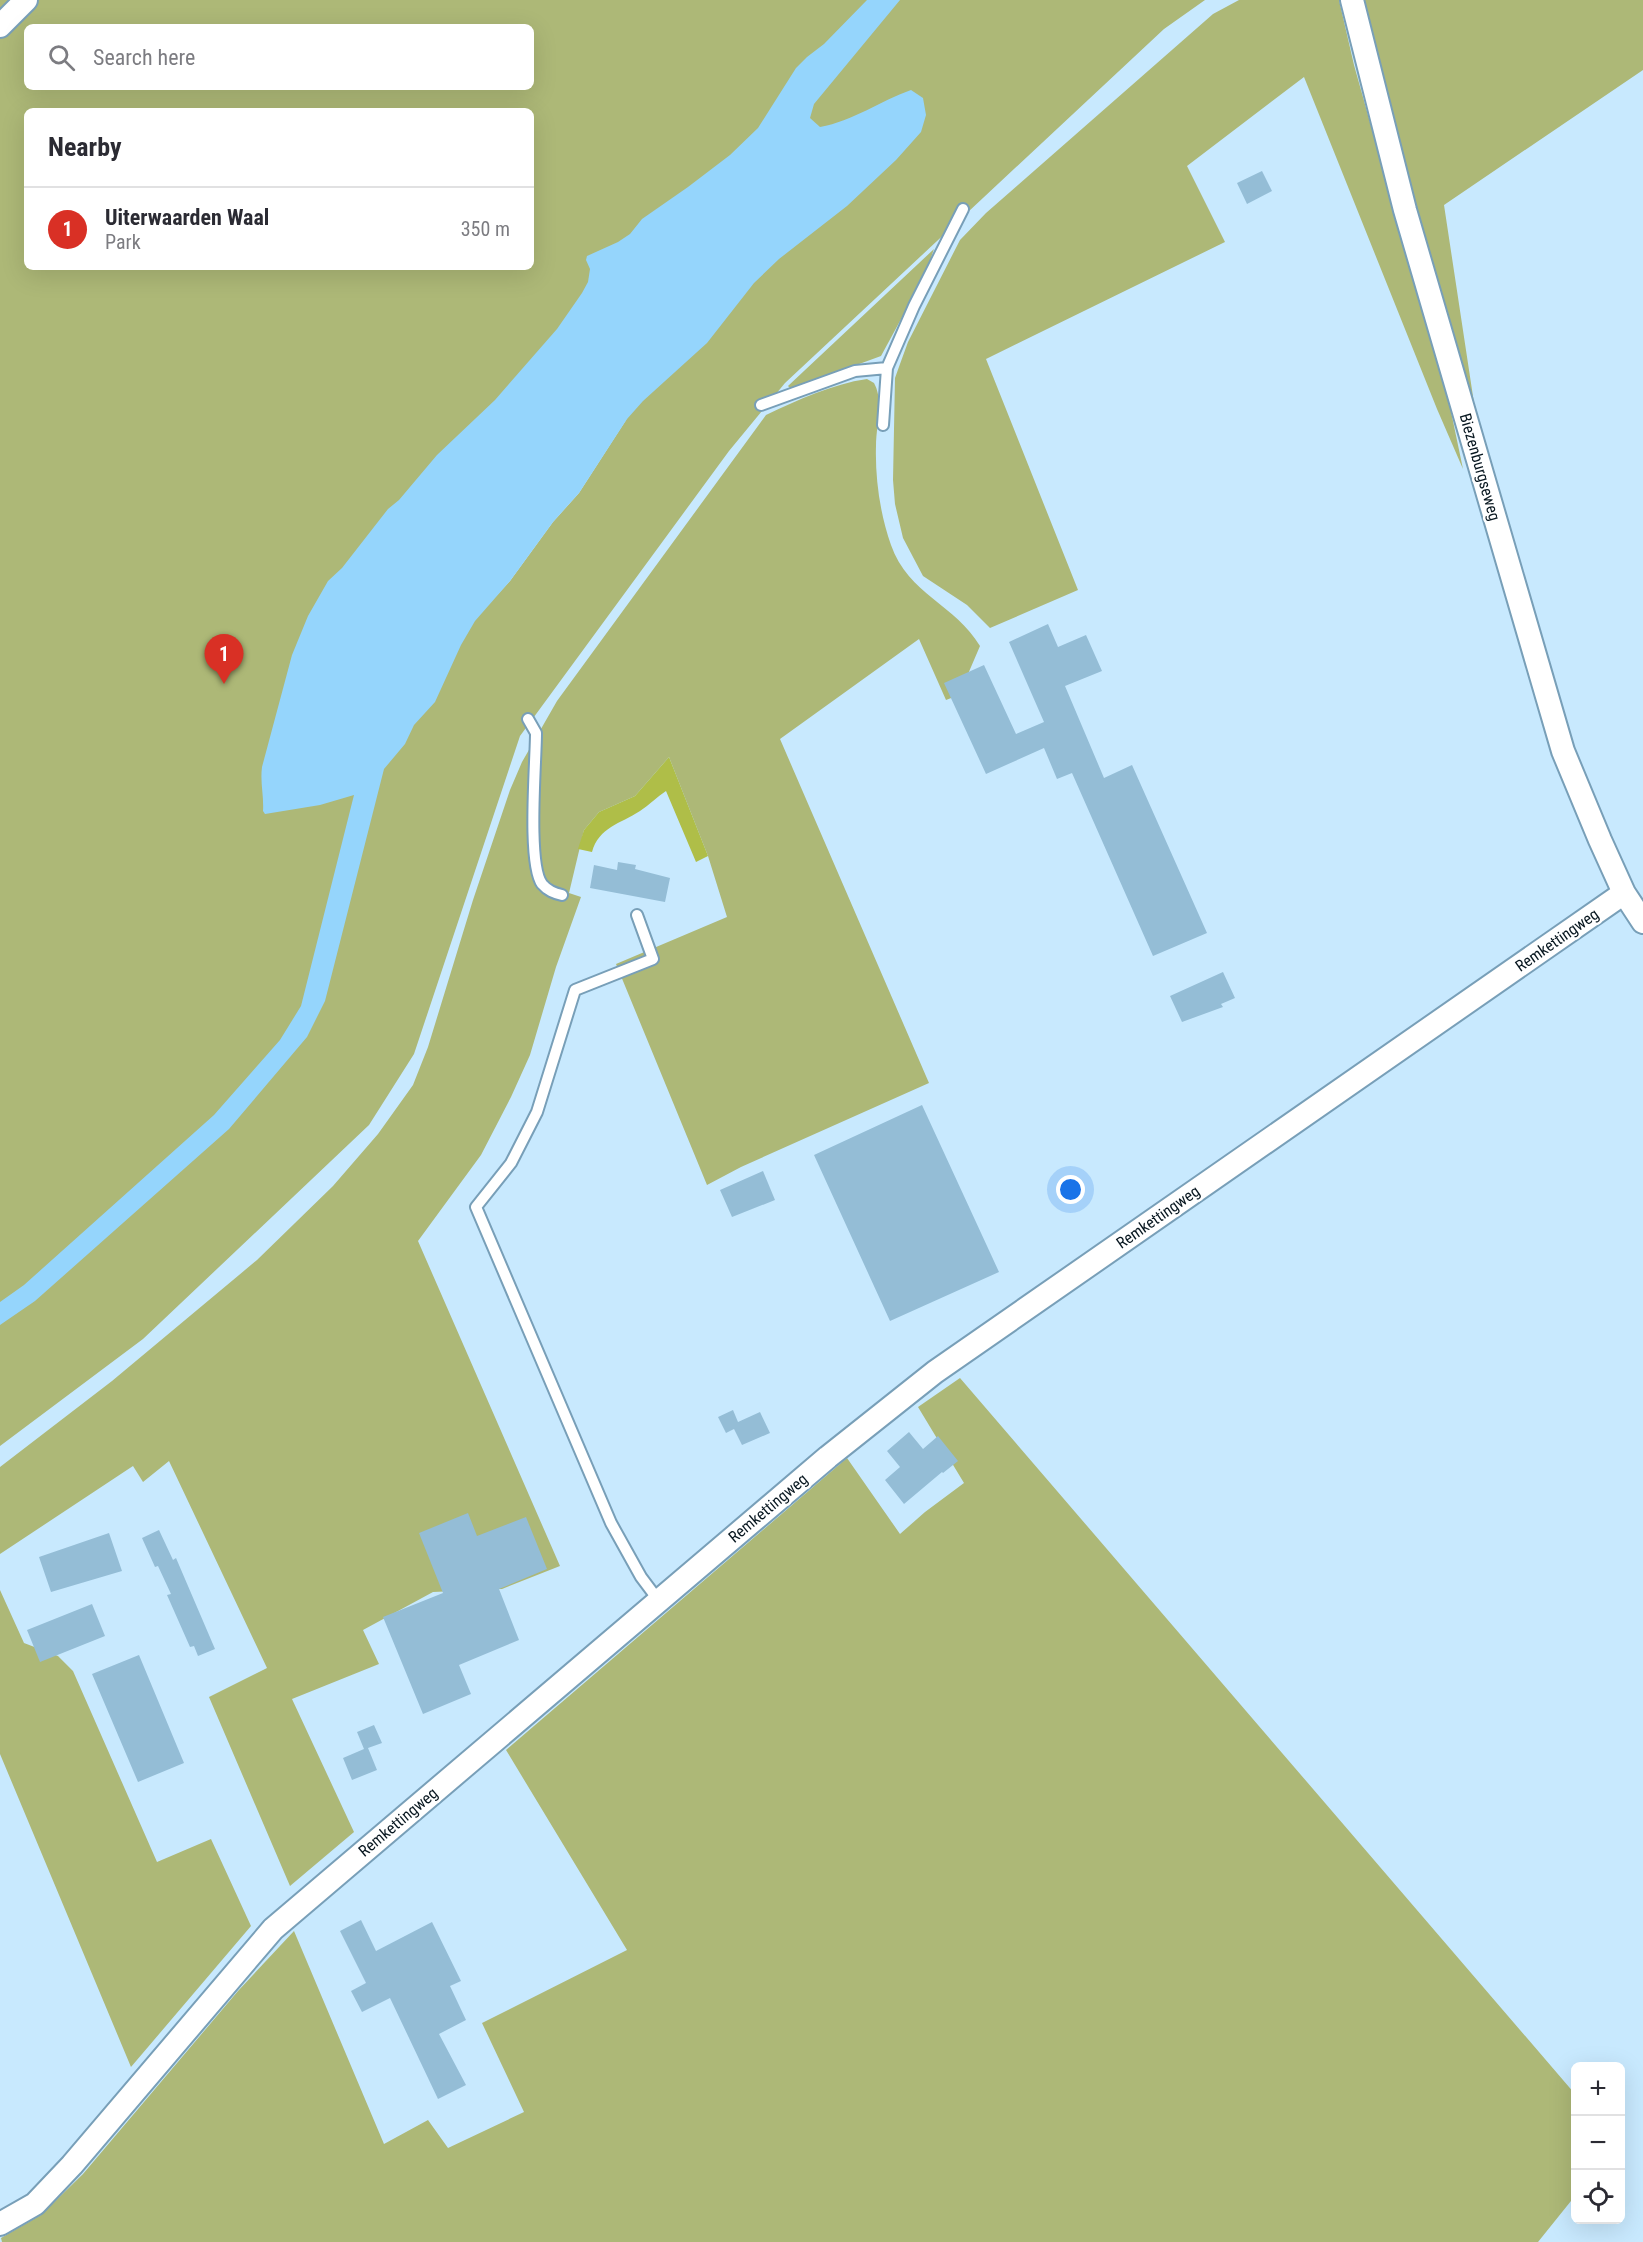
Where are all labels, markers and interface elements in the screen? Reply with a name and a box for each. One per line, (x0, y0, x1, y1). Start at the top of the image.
search box (24, 24, 534, 90)
icon: search (45, 41, 78, 74)
text: Search here (93, 45, 195, 70)
text: Nearby (48, 132, 122, 162)
text: Uiterwaarden Waal (105, 205, 269, 230)
text: 1 (62, 217, 73, 241)
text: 350 m (461, 217, 510, 241)
text: Park (105, 230, 141, 254)
street label: Biezenburgseweg (1456, 411, 1504, 523)
pin: 1 (204, 634, 244, 684)
street label: Remkettingweg (1512, 904, 1602, 976)
your location (1056, 1175, 1085, 1204)
street label: Remkettingweg (1113, 1181, 1203, 1253)
street label: Remkettingweg (725, 1469, 811, 1547)
street label: Remkettingweg (355, 1783, 441, 1861)
map controls (1571, 2062, 1625, 2224)
button: + (1571, 2062, 1625, 2116)
button: − (1571, 2116, 1625, 2170)
button: locate (1571, 2170, 1625, 2224)

